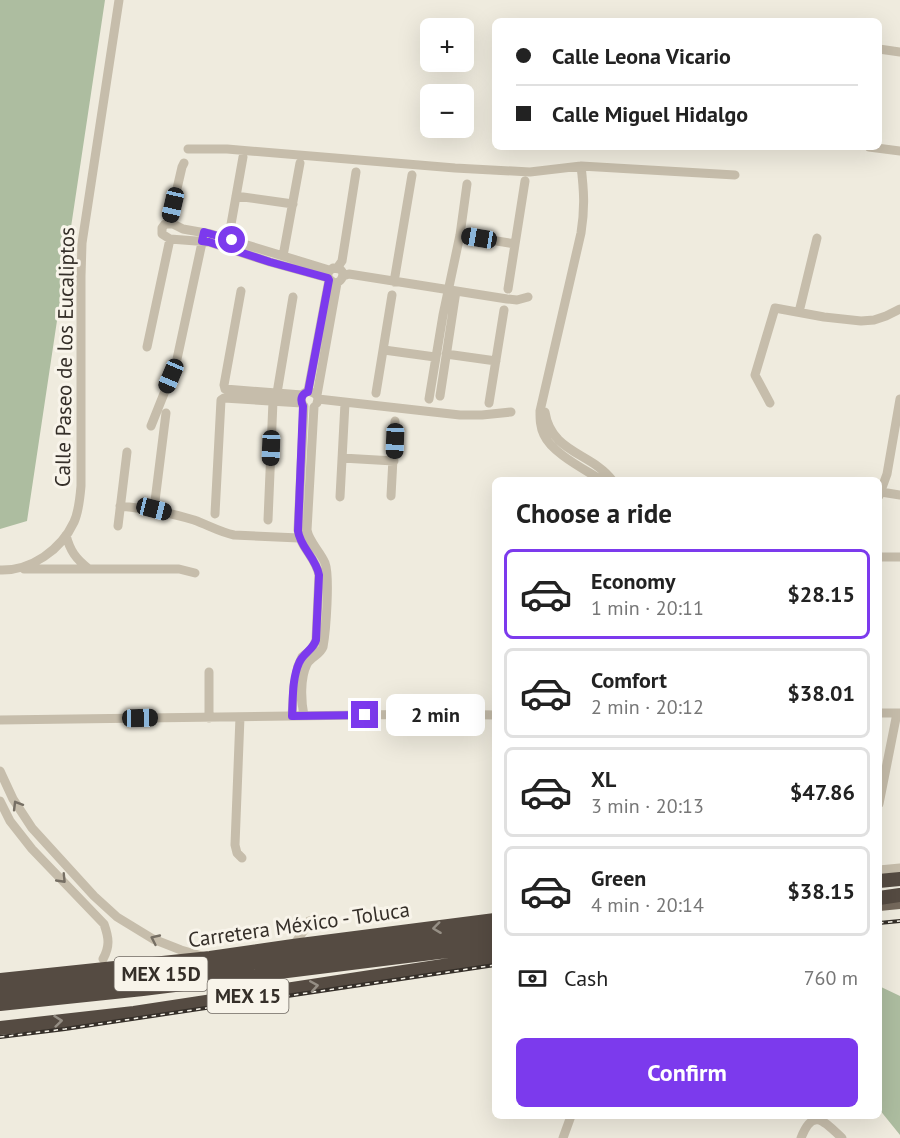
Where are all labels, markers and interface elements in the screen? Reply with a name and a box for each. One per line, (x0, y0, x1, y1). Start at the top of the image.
map controls (420, 18, 474, 138)
button: + (420, 18, 474, 72)
text: Calle Leona Vicario (552, 42, 731, 70)
button: − (420, 84, 474, 138)
text: Calle Miguel Hidalgo (552, 100, 748, 128)
car (160, 185, 186, 225)
route start (218, 226, 245, 253)
car (460, 226, 498, 250)
street label: Calle Paseo de los Eucaliptos (49, 227, 80, 487)
car (156, 356, 186, 396)
car (385, 423, 405, 459)
car (261, 430, 281, 466)
car (134, 496, 174, 522)
text: Choose a ride (516, 496, 672, 530)
icon: car (519, 567, 573, 621)
text: Economy (591, 567, 675, 595)
text: $28.15 (787, 580, 855, 608)
text: 1 min · 20:11 (591, 595, 704, 621)
icon: car (519, 666, 573, 720)
text: Comfort (591, 666, 667, 694)
text: $38.01 (787, 679, 855, 707)
callout: 2 min (386, 694, 485, 736)
text: 2 min · 20:12 (591, 694, 704, 720)
route end (351, 701, 378, 728)
text: 2 min (411, 702, 460, 728)
car (122, 709, 158, 727)
icon: car (519, 765, 573, 819)
text: XL (591, 765, 616, 793)
text: $47.86 (790, 778, 855, 806)
text: 3 min · 20:13 (591, 793, 704, 819)
one-way arrow (13, 801, 25, 811)
icon: car (519, 864, 573, 918)
text: Green (591, 864, 646, 892)
one-way arrow (54, 872, 65, 883)
text: $38.15 (787, 877, 855, 905)
text: 4 min · 20:14 (591, 892, 704, 918)
street label: Carretera México - Toluca (186, 896, 411, 953)
one-way arrow (432, 921, 442, 933)
one-way arrow (151, 935, 162, 947)
road number: MEX 15D (114, 957, 207, 991)
icon: cash (516, 962, 549, 995)
text: Cash (564, 964, 608, 992)
text: 760 m (804, 965, 858, 991)
road number: MEX 15 (208, 979, 288, 1013)
one-way arrow (309, 980, 318, 992)
one-way arrow (54, 1016, 63, 1028)
button: Confirm (516, 1038, 858, 1107)

